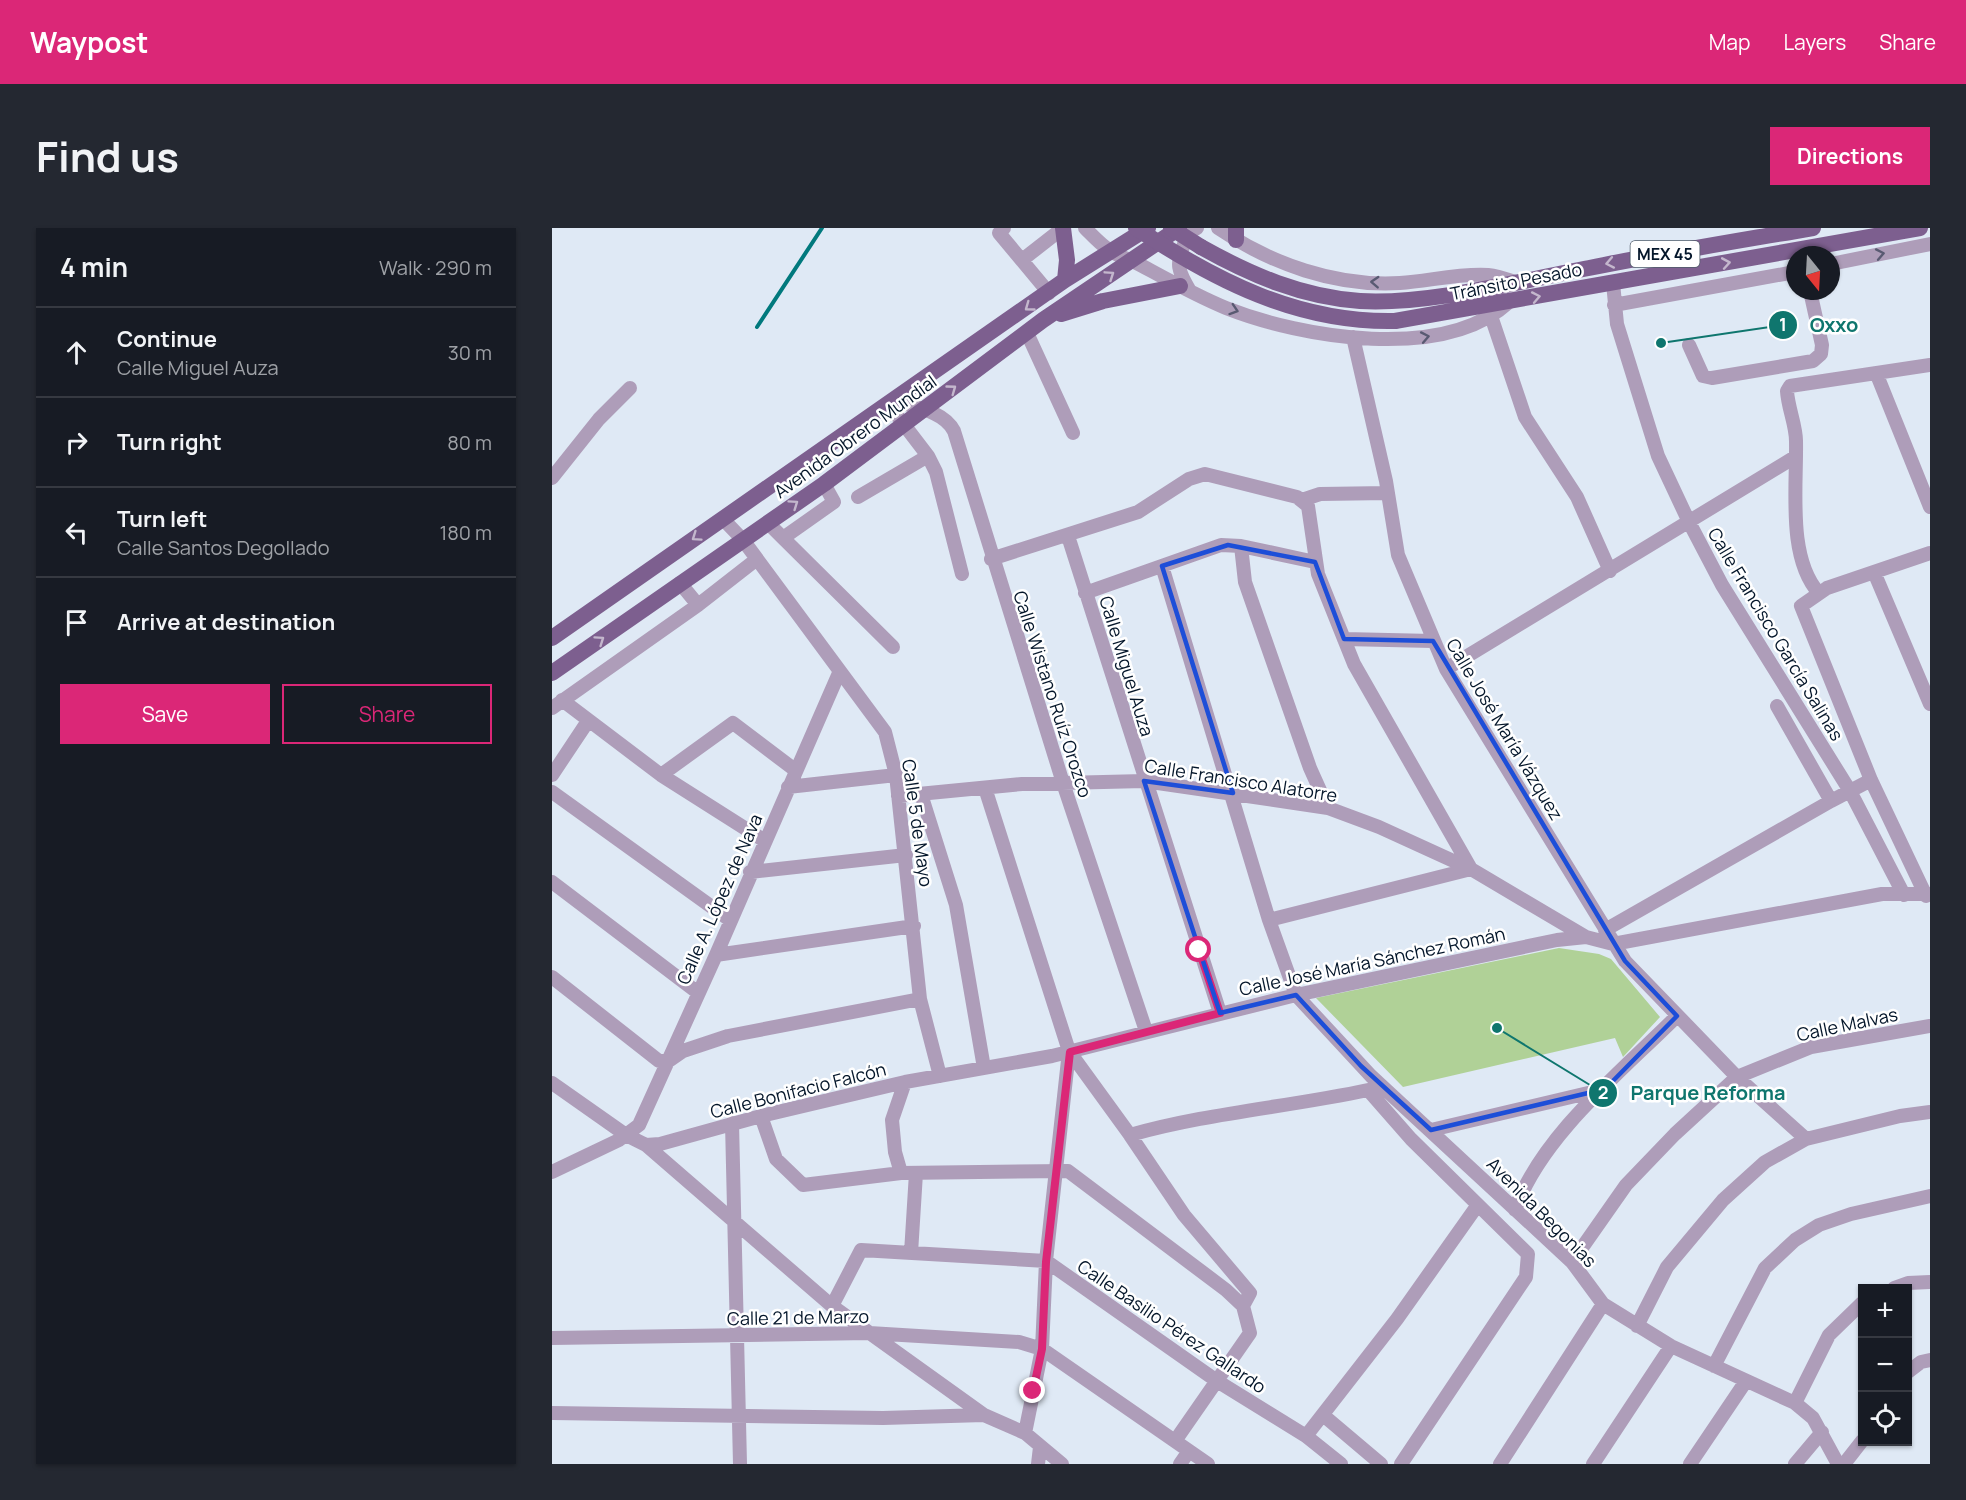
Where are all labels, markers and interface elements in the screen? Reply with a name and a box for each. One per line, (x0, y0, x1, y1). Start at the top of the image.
text: Waypost (30, 23, 149, 61)
text: Map (1709, 28, 1750, 56)
text: Layers (1783, 28, 1846, 56)
text: Share (1879, 28, 1936, 56)
text: Find us (36, 127, 179, 185)
button: Directions (1770, 127, 1930, 185)
road number: MEX 45 (1630, 241, 1700, 267)
north arrow (1786, 246, 1840, 300)
one-way arrow (1875, 248, 1885, 261)
text: 4 min (60, 249, 128, 285)
text: Walk · 290 m (379, 254, 492, 281)
street label: Tránsito Pesado (1448, 256, 1584, 306)
one-way arrow (1606, 256, 1616, 269)
one-way arrow (1722, 257, 1731, 269)
one-way arrow (1103, 271, 1114, 282)
one-way arrow (1371, 276, 1380, 289)
one-way arrow (1530, 291, 1540, 304)
one-way arrow (1025, 300, 1036, 311)
one-way arrow (1228, 303, 1239, 315)
callout: Oxxo (1768, 306, 1870, 344)
text: Oxxo (1810, 311, 1858, 338)
text: 1 (1779, 312, 1787, 336)
text: Continue (117, 324, 217, 354)
one-way arrow (1420, 331, 1430, 343)
icon: ahead (60, 336, 93, 369)
text: 30 m (448, 339, 492, 366)
text: Calle Miguel Auza (117, 354, 279, 381)
street label: Avenida Obrero Mundial (769, 369, 941, 503)
one-way arrow (945, 385, 956, 396)
icon: right (60, 426, 93, 459)
text: Turn right (117, 427, 222, 457)
text: 80 m (447, 429, 492, 456)
one-way arrow (788, 500, 799, 511)
text: Turn left (117, 504, 207, 534)
icon: left (60, 516, 93, 549)
text: 180 m (439, 519, 492, 546)
street label: Calle Francisco García Salinas (1703, 523, 1849, 745)
one-way arrow (692, 530, 703, 541)
text: Calle Santos Degollado (117, 534, 330, 561)
street label: Calle Wistano Ruíz Orozco (1008, 588, 1098, 800)
street label: Calle Miguel Auza (1094, 593, 1160, 739)
icon: arrive (60, 606, 93, 639)
text: Arrive at destination (117, 607, 335, 637)
street label: Calle José María Vázquez (1441, 634, 1569, 824)
one-way arrow (593, 636, 604, 647)
button: Save (60, 684, 270, 744)
button: Share (282, 684, 492, 744)
street label: Calle Francisco Alatorre (1143, 753, 1339, 807)
street label: Calle 5 de Mayo (897, 758, 939, 888)
street label: Calle A. López de Nava (671, 810, 767, 988)
street label: Calle José María Sánchez Román (1237, 921, 1507, 1001)
route start (1185, 936, 1211, 962)
street label: Calle Malvas (1794, 1002, 1900, 1046)
street label: Calle Bonifacio Falcón (708, 1057, 888, 1123)
callout: Parque Reforma (1588, 1074, 1798, 1112)
text: Parque Reforma (1630, 1079, 1786, 1106)
text: 2 (1598, 1080, 1608, 1104)
street label: Avenida Begonias (1482, 1152, 1602, 1272)
street label: Calle Basilio Pérez Gallardo (1073, 1254, 1271, 1398)
map controls (1858, 1284, 1912, 1446)
button: + (1858, 1284, 1912, 1338)
street label: Calle 21 de Marzo (727, 1304, 869, 1330)
button: − (1858, 1338, 1912, 1392)
route end (1019, 1377, 1045, 1403)
button: locate (1858, 1392, 1912, 1446)

